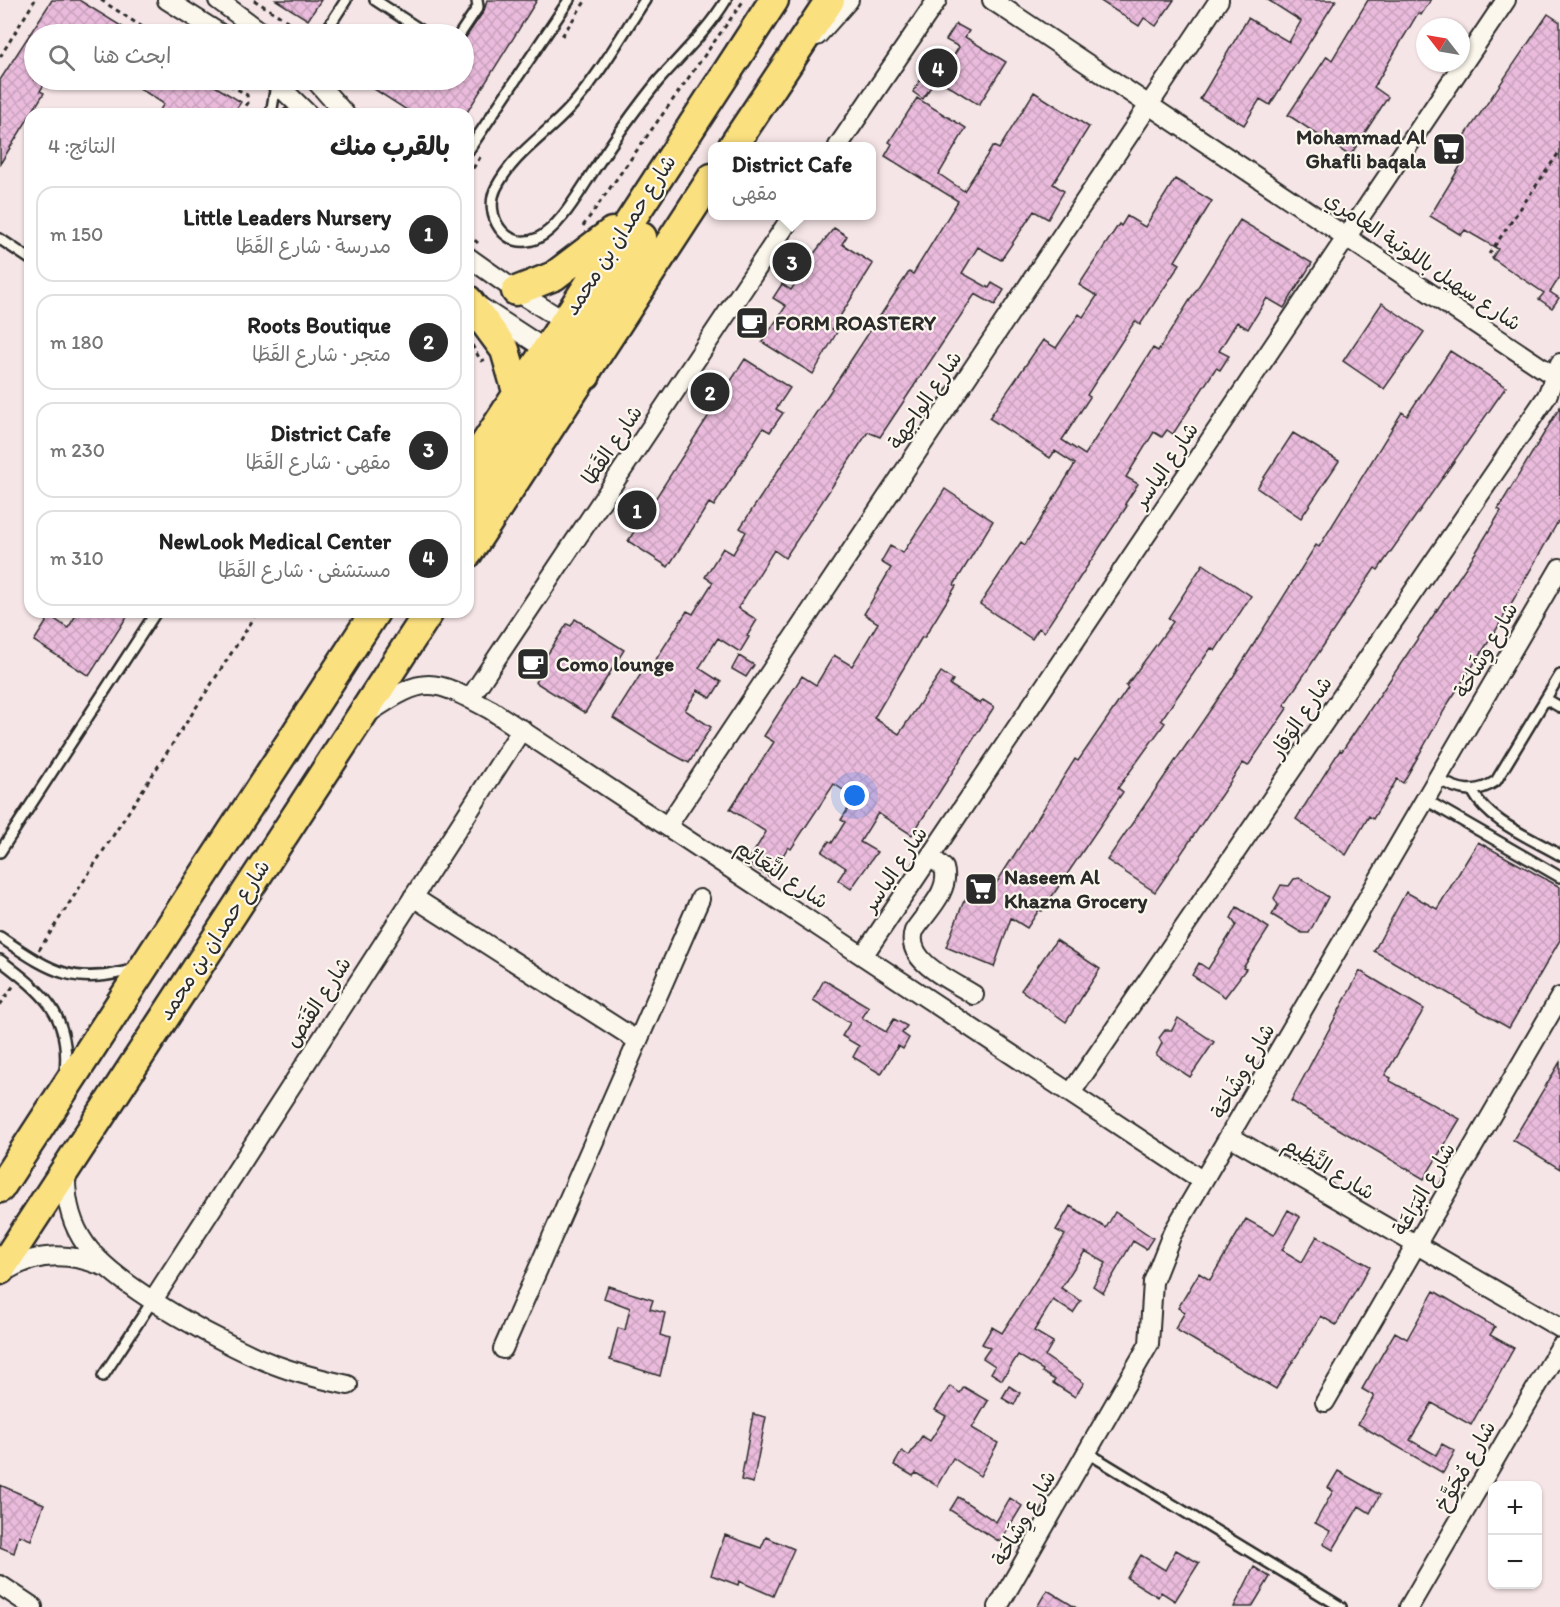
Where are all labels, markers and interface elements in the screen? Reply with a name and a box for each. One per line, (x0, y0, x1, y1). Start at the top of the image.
north arrow (1416, 18, 1470, 72)
search box (24, 24, 474, 90)
icon: search (45, 41, 78, 74)
text: ابحث هنا (93, 42, 172, 69)
pin: 4 (918, 46, 958, 90)
place label: Mohammad Al Ghafli baqala (1296, 124, 1427, 174)
text: بالقرب منك (330, 130, 450, 162)
supermarket icon: Mohammad Al Ghafli baqala (1431, 131, 1467, 167)
text: النتائج: 4 (48, 134, 116, 158)
popup (708, 142, 876, 220)
street label: شارع حمدان بن محمد (558, 150, 683, 321)
text: District Cafe (732, 151, 852, 178)
text: مقهى (732, 181, 778, 205)
street label: شارع سهيل باللوتية العامري (1319, 186, 1526, 338)
text: Little Leaders Nursery (183, 204, 391, 231)
text: 150 m (50, 222, 103, 246)
text: 1 (424, 222, 433, 246)
text: مدرسة · شارع القَطَا (235, 234, 391, 258)
pin: 3 (772, 240, 812, 284)
cafe icon: FORM ROASTERY (734, 305, 770, 341)
place label: FORM ROASTERY (775, 310, 937, 335)
text: Roots Boutique (247, 312, 391, 339)
text: 180 m (50, 330, 104, 354)
text: 2 (423, 330, 434, 354)
text: متجر · شارع القَطَا (252, 342, 391, 366)
street label: شارع الواجهة (883, 346, 969, 455)
pin: 2 (690, 370, 730, 414)
street label: شارع القَطَا (576, 400, 650, 491)
street label: شارع الياسر (1127, 417, 1206, 515)
text: District Cafe (271, 420, 391, 447)
text: 230 m (50, 438, 105, 462)
text: 3 (423, 438, 434, 462)
text: مقهى · شارع القَطَا (245, 450, 391, 474)
pin: 1 (618, 488, 656, 532)
text: NewLook Medical Center (159, 528, 391, 555)
text: 310 m (50, 546, 104, 570)
text: 4 (422, 546, 435, 570)
text: مستشفى · شارع القَطَا (218, 558, 391, 582)
street label: شارع وِشَاحَة (1448, 598, 1527, 704)
cafe icon: Como lounge (515, 646, 551, 682)
place label: Como lounge (556, 651, 674, 677)
street label: شارع الوَقار (1263, 671, 1339, 766)
your location (840, 781, 869, 810)
street label: شارع الياسر (856, 821, 935, 919)
street label: شارع النَّعَائِم (729, 832, 834, 917)
street label: شارع حمدان بن محمد (152, 855, 277, 1026)
place label: Naseem Al Khazna Grocery (1004, 864, 1148, 914)
supermarket icon: Naseem Al Khazna Grocery (963, 871, 999, 907)
street label: شارع القَنَص (279, 952, 359, 1053)
street label: شارع وِشَاحَة (1205, 1019, 1284, 1125)
street label: شارع النَّظِيم (1277, 1129, 1380, 1208)
street label: شارع البَرَاعَة (1387, 1138, 1463, 1241)
street label: شارع مُجَوَّخ (1429, 1416, 1503, 1517)
street label: شارع وِشَاحَة (986, 1466, 1065, 1572)
map controls (1488, 1481, 1542, 1589)
button: + (1488, 1481, 1542, 1535)
button: − (1488, 1535, 1542, 1589)

